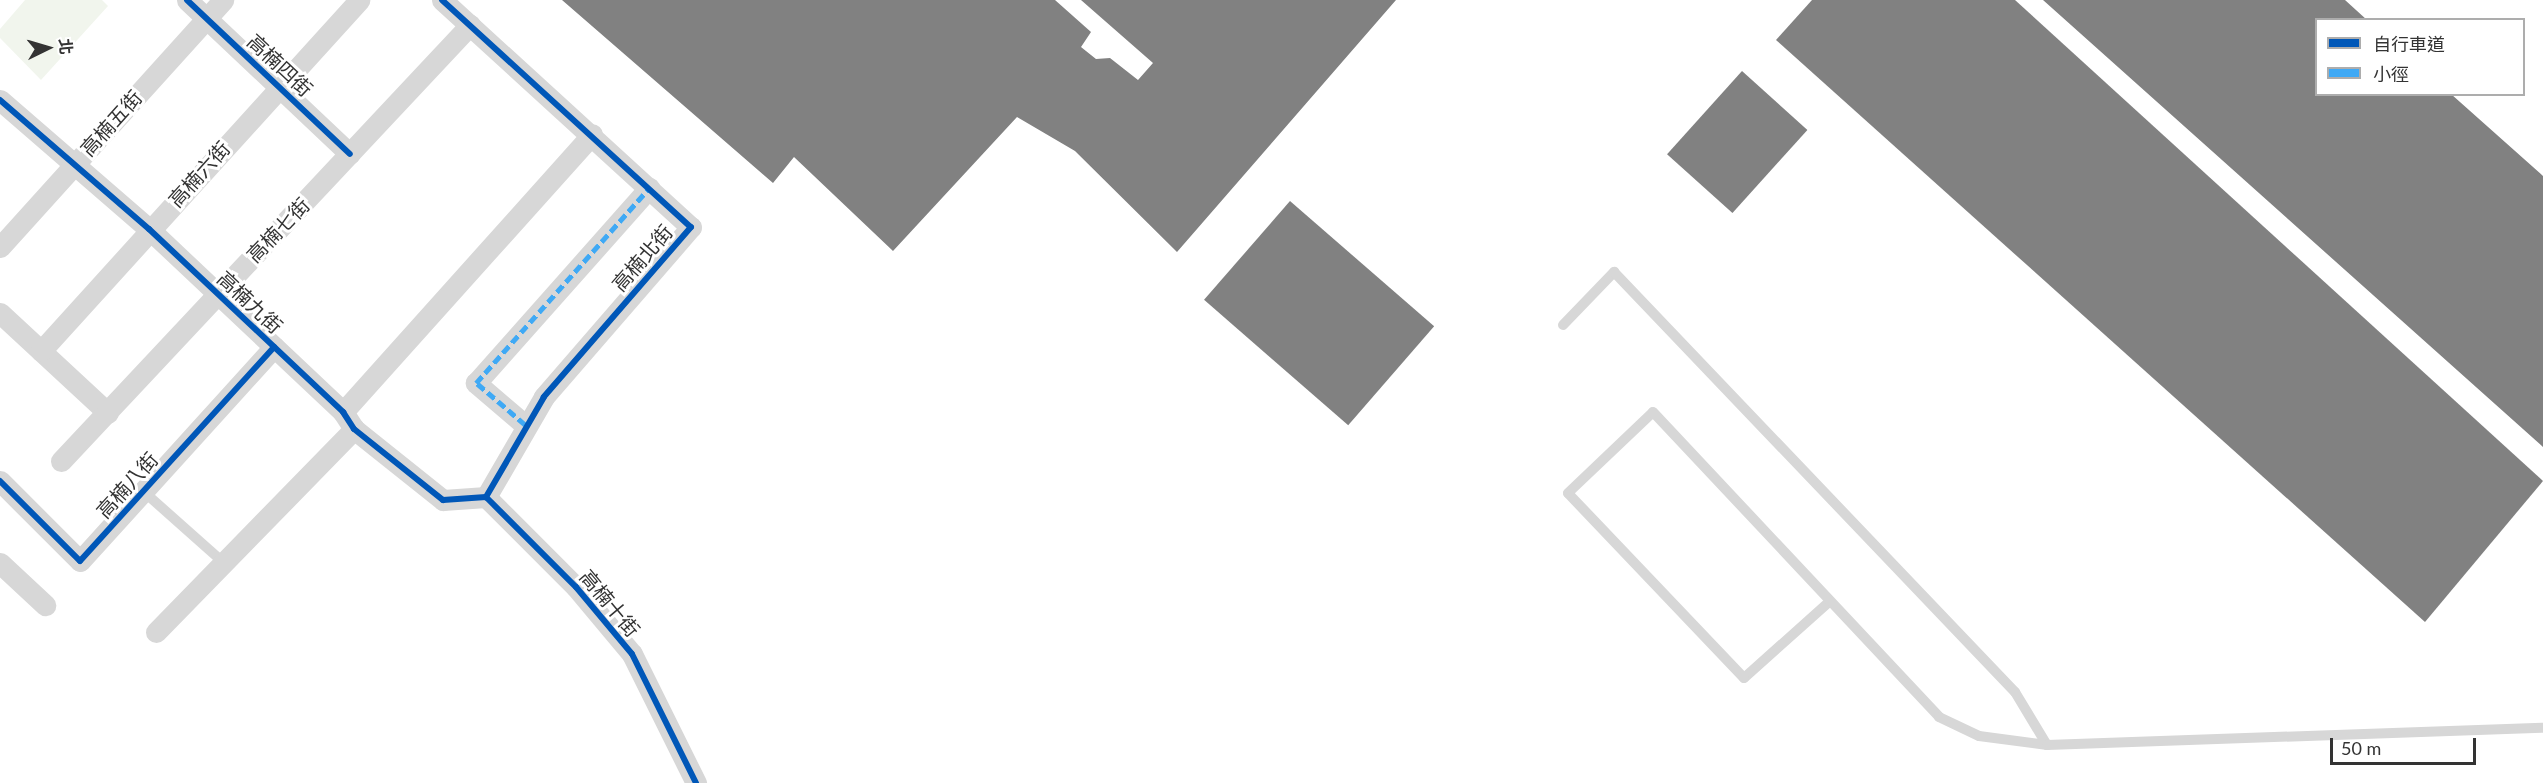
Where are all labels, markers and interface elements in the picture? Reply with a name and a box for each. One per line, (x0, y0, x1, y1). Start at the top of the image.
north arrow (18, 18, 78, 78)
legend (2315, 18, 2525, 96)
street label: 高楠四街 (243, 29, 317, 101)
text: 自行車道 (2373, 33, 2445, 55)
text: 北 (56, 38, 77, 55)
text: 小徑 (2373, 63, 2409, 85)
street label: 高楠五街 (75, 85, 147, 161)
street label: 高楠六街 (163, 136, 235, 212)
street label: 高楠七街 (242, 193, 314, 267)
street label: 高楠北街 (607, 220, 677, 296)
street label: 高楠九街 (213, 266, 287, 338)
street label: 高楠八街 (91, 447, 163, 523)
street label: 高楠十街 (575, 565, 645, 641)
scale bar (2333, 726, 2478, 764)
text: 50 m (2341, 737, 2381, 759)

